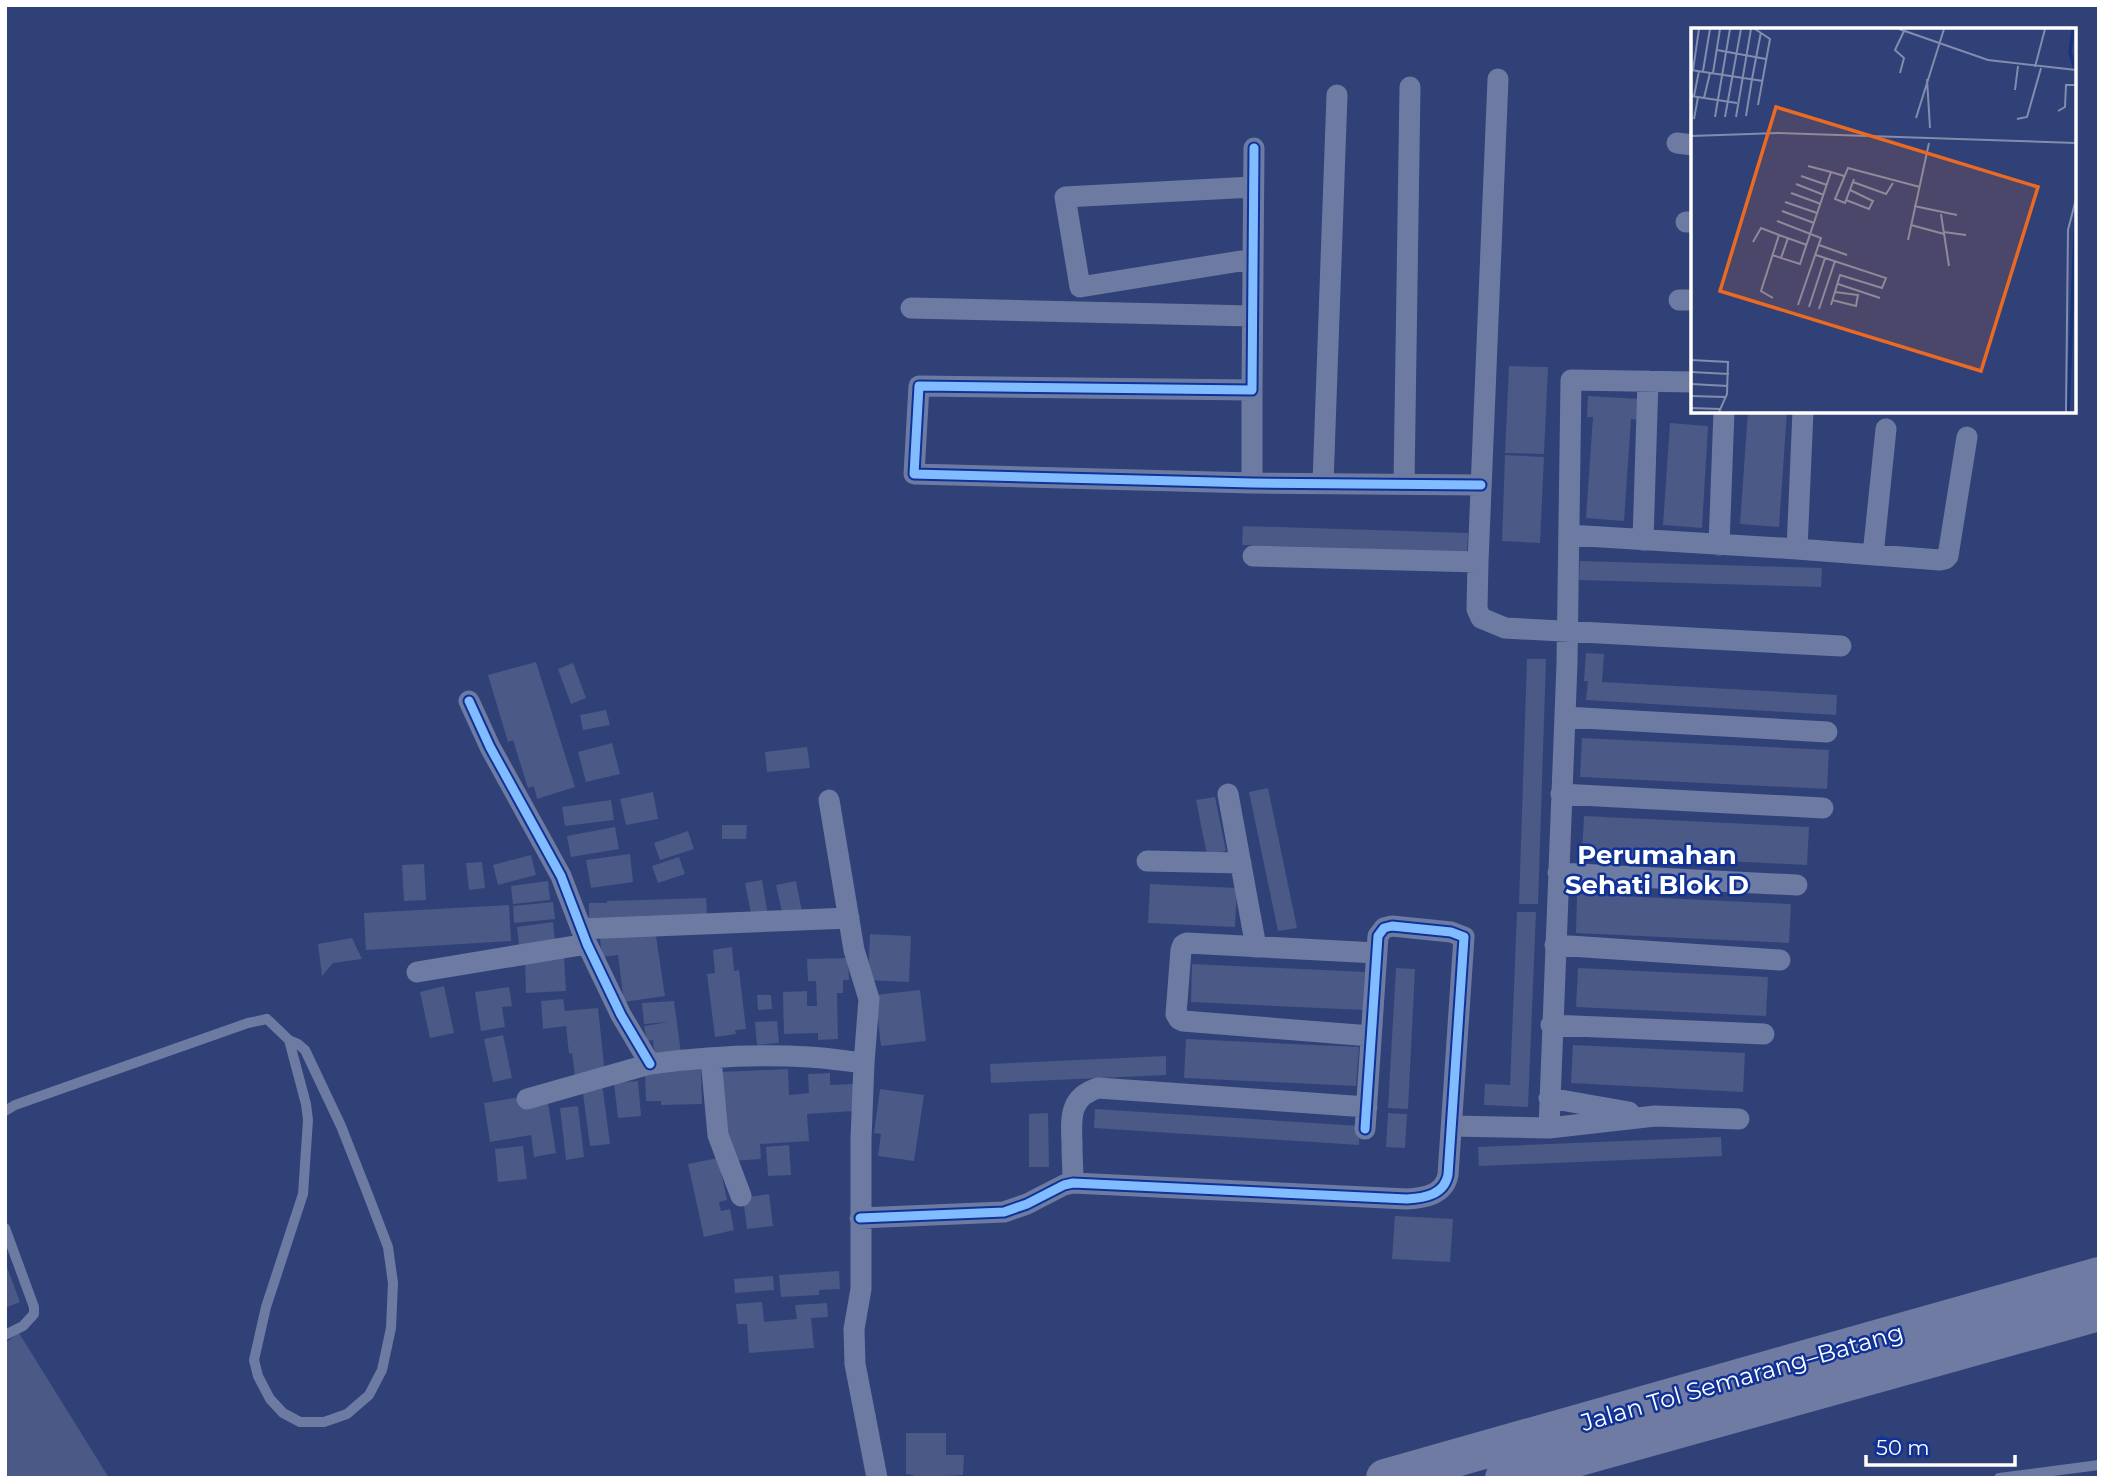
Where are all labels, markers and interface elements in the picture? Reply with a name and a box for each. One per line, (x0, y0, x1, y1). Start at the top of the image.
inset map (1691, 28, 2076, 413)
district label: Perumahan Sehati Blok D (1565, 839, 1749, 901)
street label: Jalan Tol Semarang–Batang (1576, 1317, 1907, 1437)
scale bar (1866, 1424, 2015, 1468)
text: 50 m (1876, 1435, 1930, 1460)

